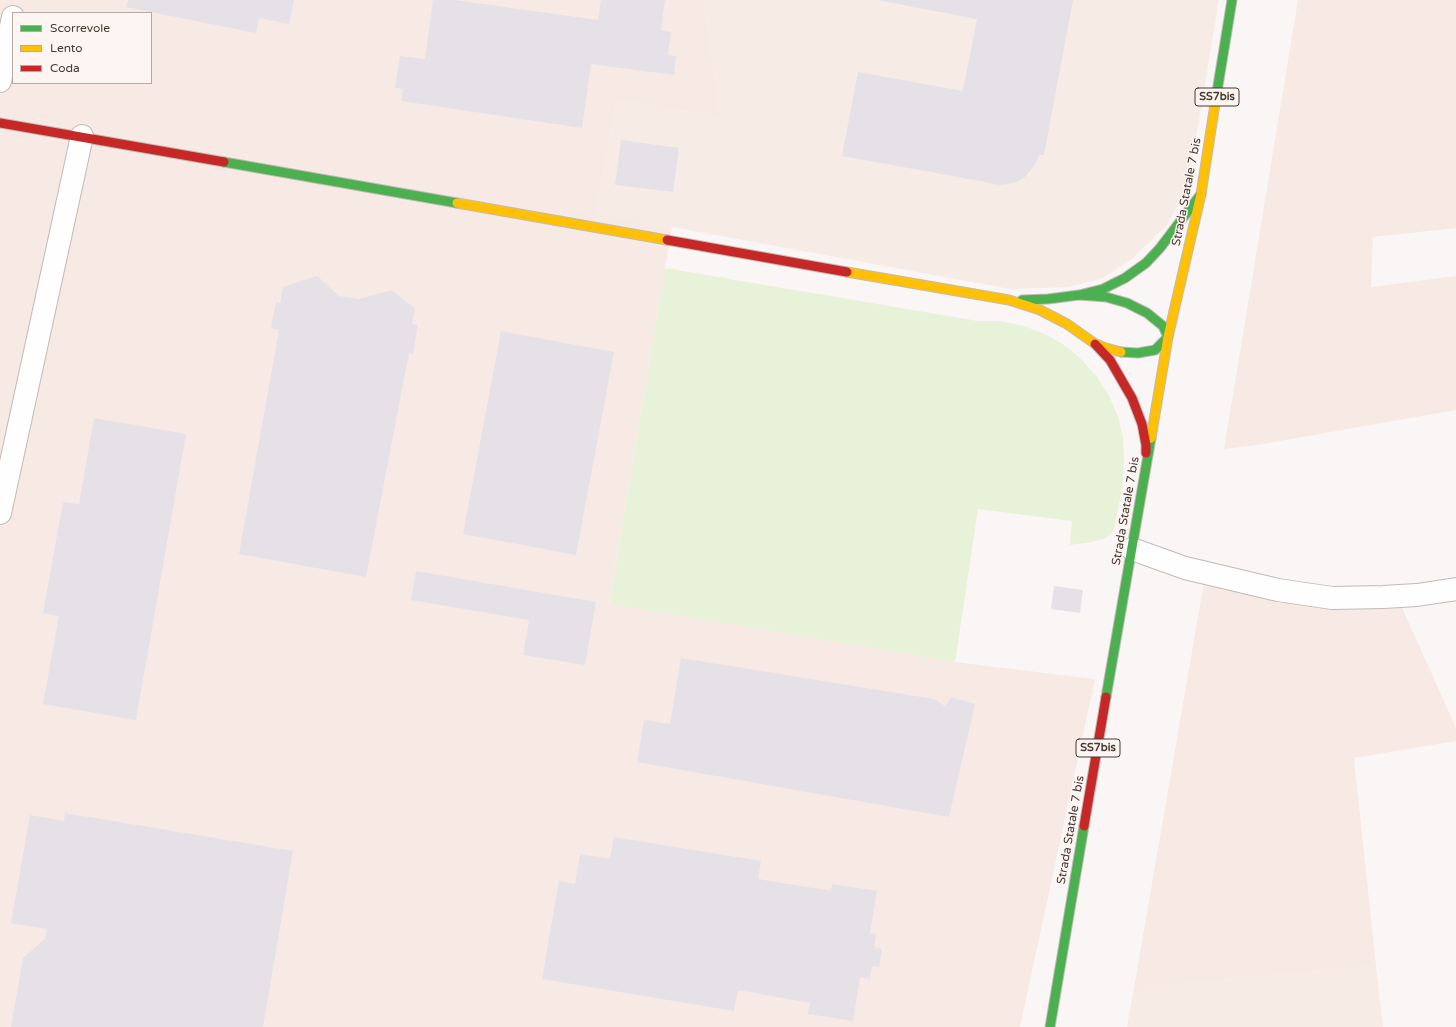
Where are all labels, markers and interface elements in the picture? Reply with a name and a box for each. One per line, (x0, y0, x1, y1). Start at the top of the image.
legend (12, 12, 152, 84)
text: Scorrevole (50, 21, 110, 35)
text: Lento (50, 41, 83, 55)
text: Coda (50, 61, 80, 75)
road number: SS7bis (1195, 88, 1239, 106)
street label: Strada Statale 7 bis (1169, 137, 1205, 247)
street label: Strada Statale 7 bis (1109, 456, 1143, 566)
road number: SS7bis (1076, 739, 1120, 757)
street label: Strada Statale 7 bis (1054, 775, 1088, 885)

